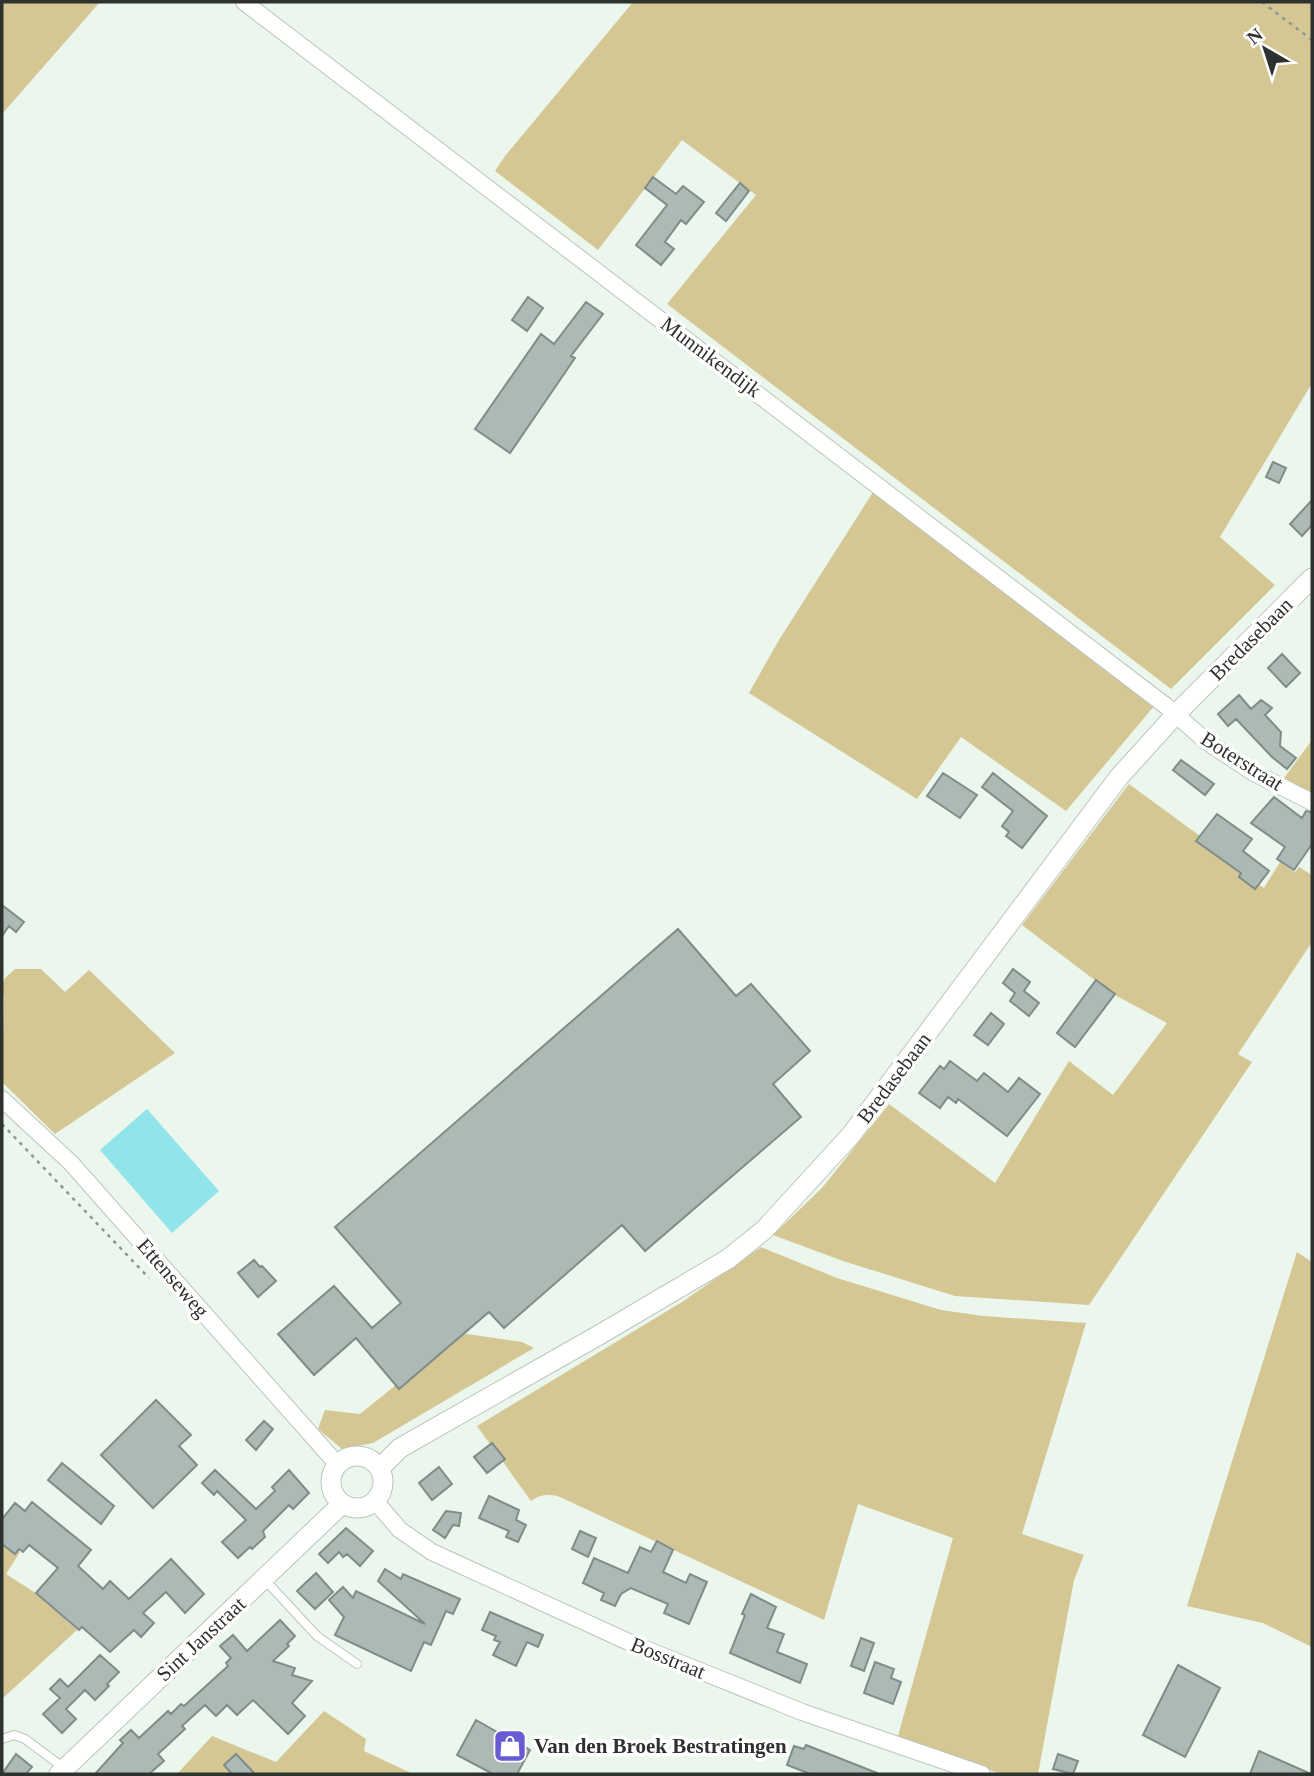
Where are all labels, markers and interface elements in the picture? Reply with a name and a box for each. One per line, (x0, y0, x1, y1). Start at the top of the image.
north arrow (1230, 14, 1300, 84)
text: N (1243, 24, 1267, 49)
street label: Munnikendijk (656, 312, 766, 403)
street label: Bredasebaan (1205, 592, 1298, 685)
street label: Boterstraat (1197, 726, 1288, 796)
street label: Bredasebaan (852, 1028, 936, 1128)
street label: Ettenseweg (132, 1234, 214, 1323)
street label: Sint Janstraat (152, 1592, 250, 1686)
street label: Bosstraat (627, 1632, 709, 1684)
shop icon: Van den Broek Bestratingen (491, 1727, 529, 1765)
place label: Van den Broek Bestratingen (534, 1734, 787, 1758)

